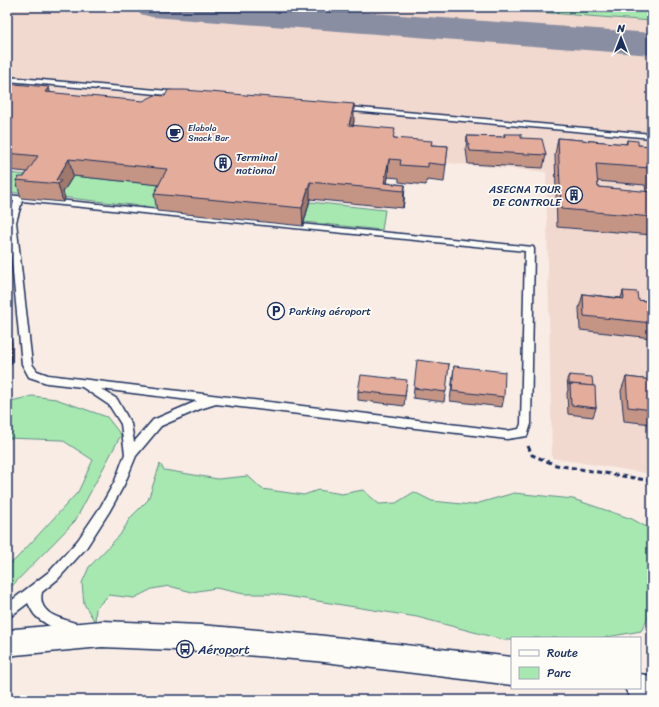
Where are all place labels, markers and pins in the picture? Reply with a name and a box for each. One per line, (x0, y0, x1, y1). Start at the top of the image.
place label: Elabola Snack Bar (188, 120, 230, 146)
cafe icon: Elabola Snack Bar (165, 123, 185, 143)
place label: Terminal national (236, 148, 278, 180)
building icon: Terminal national (213, 153, 233, 173)
place label: ASECNA TOUR DE CONTROLE (488, 180, 562, 212)
building icon: ASECNA TOUR DE CONTROLE (564, 185, 584, 205)
parking icon: Parking aéroport (266, 301, 286, 321)
place label: Parking aéroport (289, 302, 371, 321)
place label: Aéroport (197, 638, 250, 661)
bus stop icon: Aéroport (175, 639, 195, 659)

